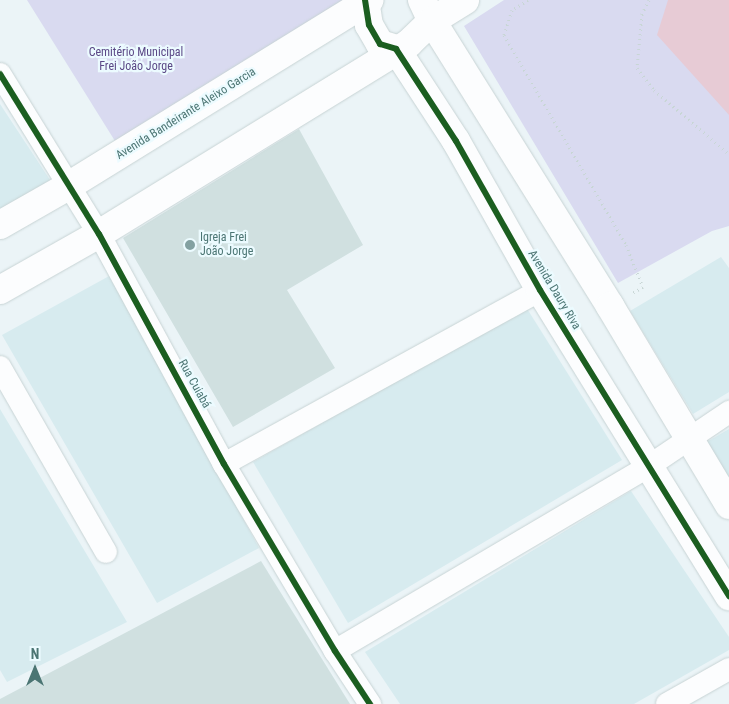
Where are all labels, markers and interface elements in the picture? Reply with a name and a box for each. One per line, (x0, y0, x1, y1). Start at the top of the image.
park label: Cemitério Municipal Frei João Jorge (89, 46, 183, 74)
street label: Avenida Bandeirante Aleixo Garcia (113, 65, 259, 163)
place label: Igreja Frei João Jorge (200, 231, 253, 259)
marker: Igreja Frei João Jorge (184, 239, 196, 251)
street label: Avenida Daury Riva (525, 248, 583, 332)
street label: Rua Cuiabá (175, 357, 213, 411)
north arrow (10, 644, 60, 694)
text: N (31, 646, 39, 662)

